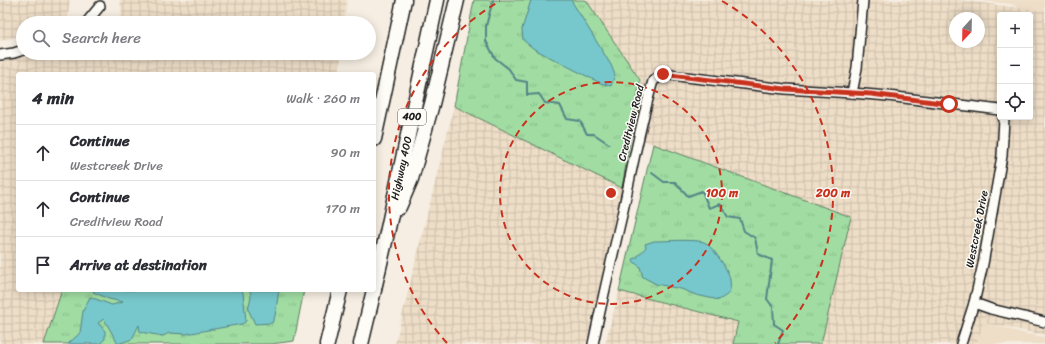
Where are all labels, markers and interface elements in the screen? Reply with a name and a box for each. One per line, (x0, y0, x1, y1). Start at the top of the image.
north arrow (949, 12, 985, 48)
map controls (997, 12, 1033, 120)
button: + (997, 12, 1033, 48)
search box (16, 16, 376, 60)
text: Search here (62, 25, 141, 51)
icon: search (30, 27, 52, 49)
button: − (997, 48, 1033, 84)
route end (654, 65, 672, 83)
street label: Creditview Road (612, 82, 650, 163)
text: 4 min (32, 83, 74, 113)
button: locate (997, 84, 1033, 120)
text: Walk · 260 m (286, 87, 360, 110)
route start (940, 95, 958, 113)
road number: 400 (398, 109, 426, 125)
text: Continue (70, 128, 130, 154)
street label: Highway 400 (385, 134, 417, 202)
text: 90 m (330, 141, 360, 164)
icon: ahead (32, 142, 54, 164)
text: Westcreek Drive (70, 154, 163, 177)
text: 100 m (706, 182, 739, 204)
text: 200 m (815, 182, 851, 204)
text: Continue (70, 184, 130, 210)
centre of rings (604, 186, 618, 200)
street label: Westcreek Drive (960, 188, 994, 269)
text: 170 m (325, 197, 360, 220)
icon: ahead (32, 198, 54, 220)
text: Creditview Road (70, 210, 162, 233)
text: Arrive at destination (70, 252, 207, 278)
icon: arrive (32, 254, 54, 276)

